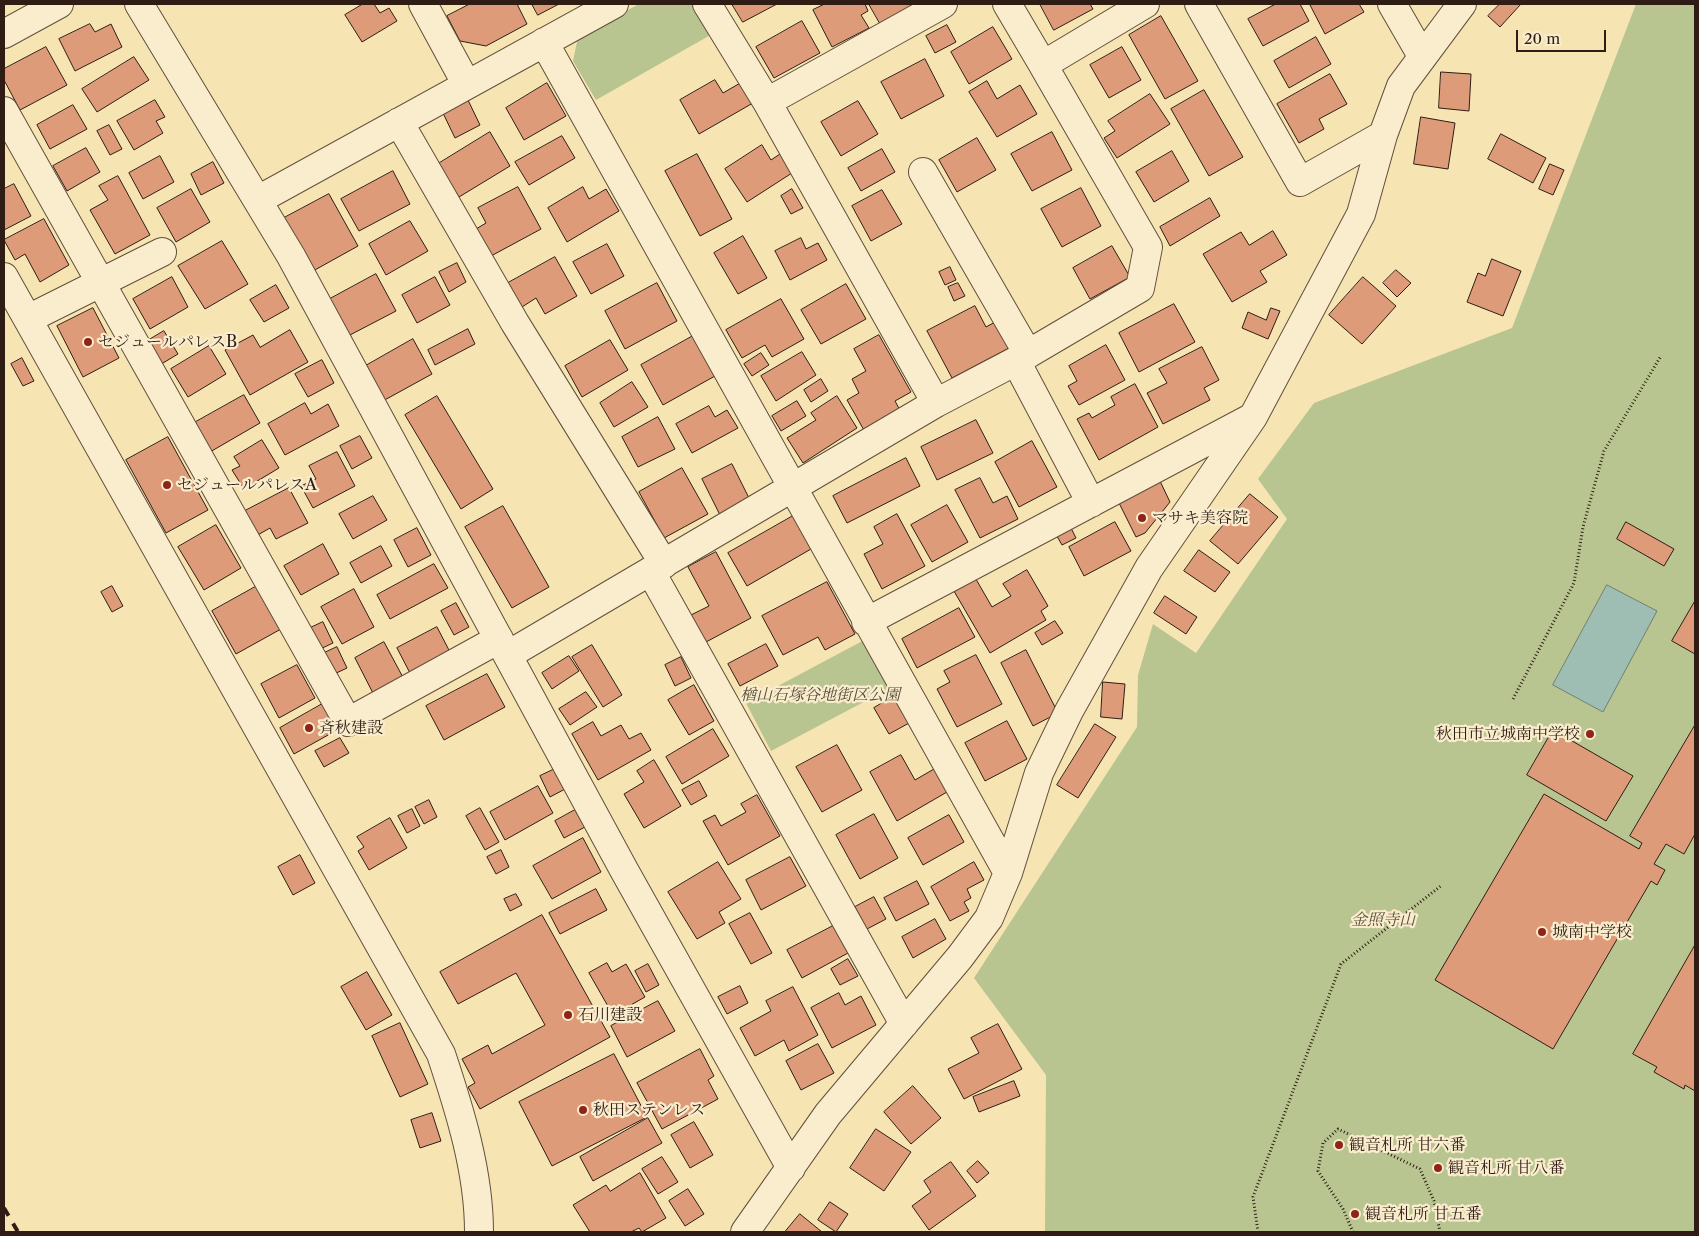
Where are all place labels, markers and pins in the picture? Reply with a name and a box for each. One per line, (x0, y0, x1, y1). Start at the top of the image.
place label: セジュールパレスB (98, 332, 237, 352)
marker: セジュールパレスB (82, 336, 94, 348)
place label: セジュールパレスA (177, 475, 317, 495)
marker: セジュールパレスA (161, 479, 173, 491)
place label: マサキ美容院 (1152, 508, 1248, 528)
marker: マサキ美容院 (1136, 512, 1148, 524)
place label: 斉秋建設 (319, 718, 383, 738)
marker: 斉秋建設 (303, 722, 315, 734)
place label: 秋田市立城南中学校 (1436, 724, 1580, 744)
marker: 秋田市立城南中学校 (1584, 728, 1596, 740)
place label: 城南中学校 (1552, 922, 1632, 942)
marker: 城南中学校 (1536, 926, 1548, 938)
place label: 石川建設 (578, 1005, 642, 1025)
marker: 石川建設 (562, 1009, 574, 1021)
place label: 秋田ステンレス (593, 1100, 705, 1120)
marker: 秋田ステンレス (577, 1104, 589, 1116)
place label: 観音札所 甘六番 (1349, 1135, 1465, 1155)
marker: 観音札所 甘六番 (1333, 1139, 1345, 1151)
place label: 観音札所 甘八番 (1448, 1158, 1564, 1178)
marker: 観音札所 甘八番 (1432, 1162, 1444, 1174)
place label: 観音札所 甘五番 (1365, 1204, 1481, 1224)
marker: 観音札所 甘五番 (1349, 1208, 1361, 1220)

